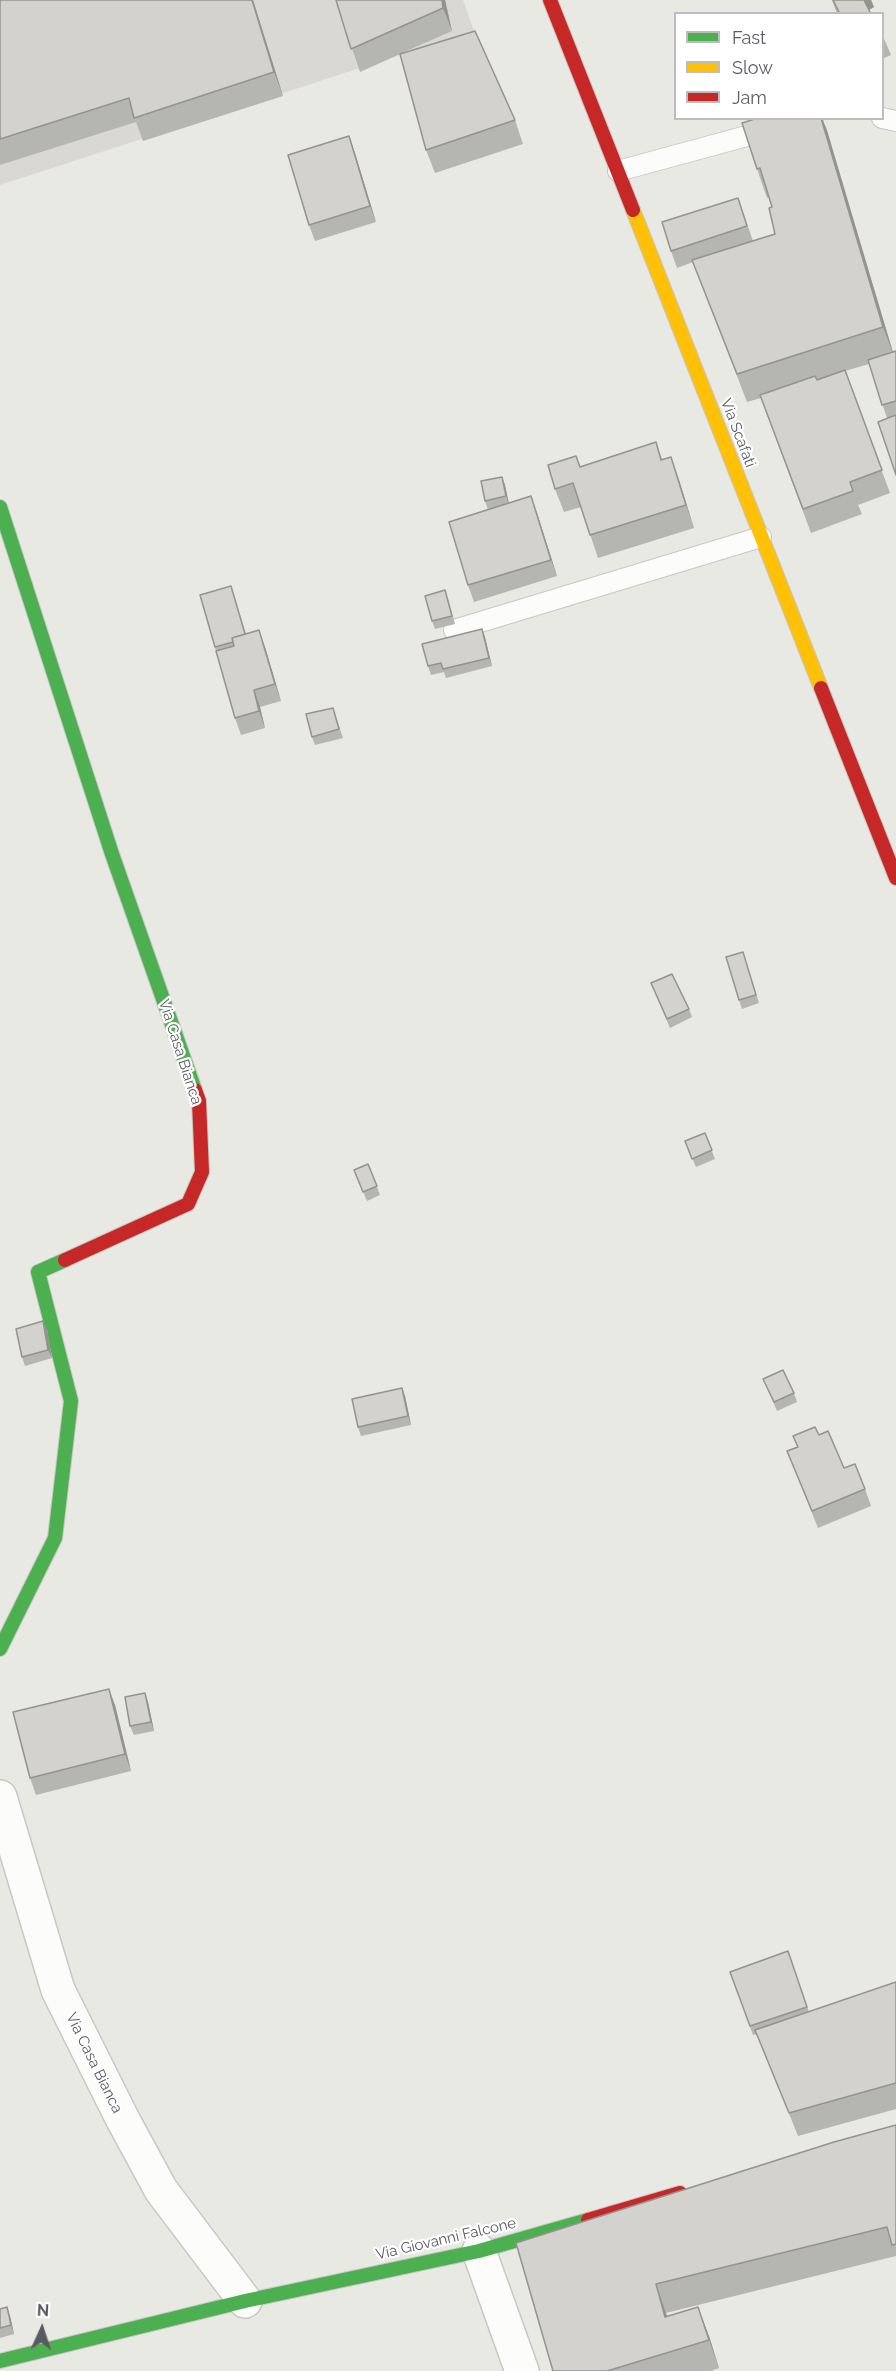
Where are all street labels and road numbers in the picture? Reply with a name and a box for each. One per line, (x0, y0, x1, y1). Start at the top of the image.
street label: Via Scafati (717, 396, 759, 470)
street label: Via Casa Bianca (154, 997, 206, 1107)
street label: Via Casa Bianca (62, 2010, 126, 2116)
street label: Via Giovanni Falcone (374, 2214, 518, 2264)

